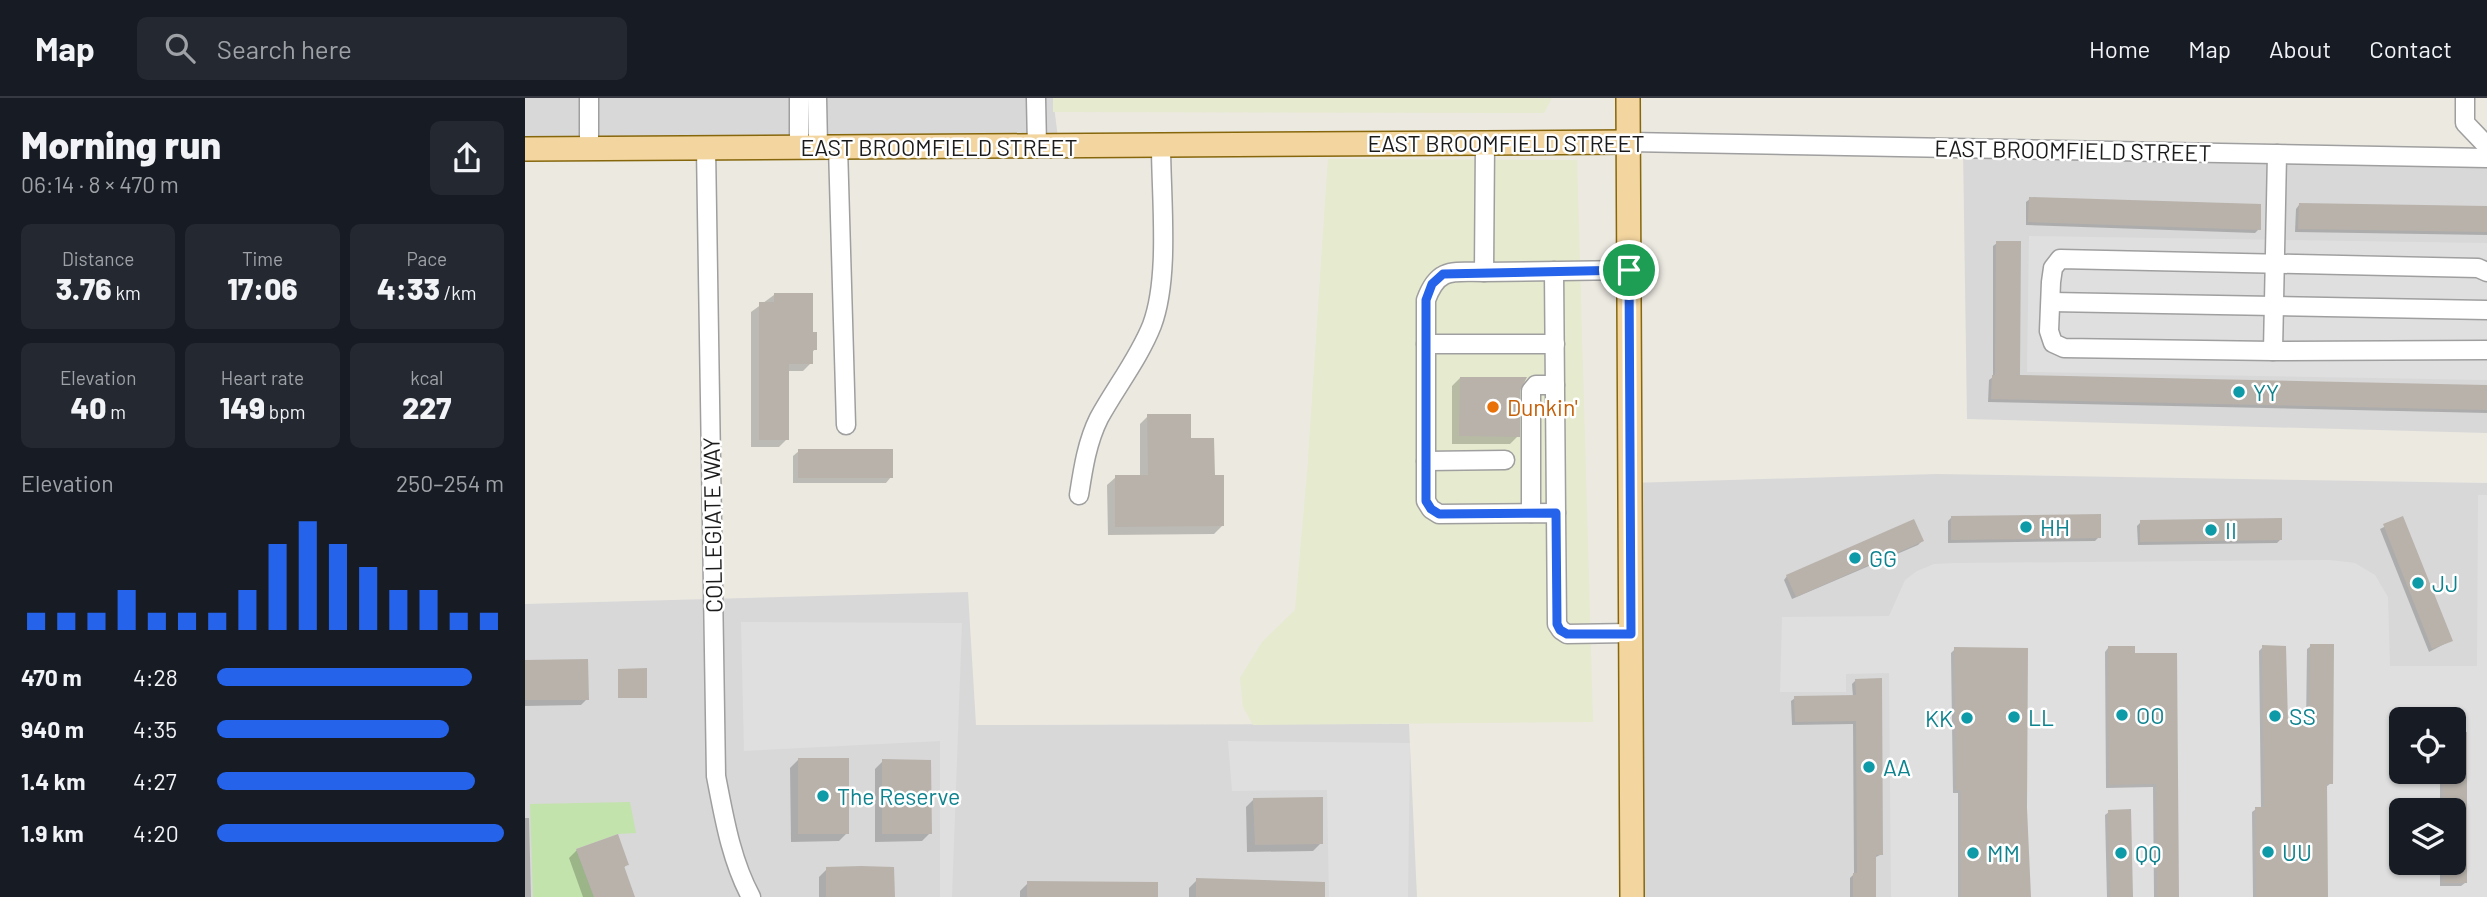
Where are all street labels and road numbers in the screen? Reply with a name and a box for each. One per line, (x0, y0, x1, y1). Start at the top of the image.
street label: EAST BROOMFIELD STREET (1367, 129, 1645, 157)
street label: EAST BROOMFIELD STREET (800, 133, 1078, 161)
street label: EAST BROOMFIELD STREET (1934, 134, 2212, 166)
street label: COLLEGIATE WAY (696, 437, 728, 613)

